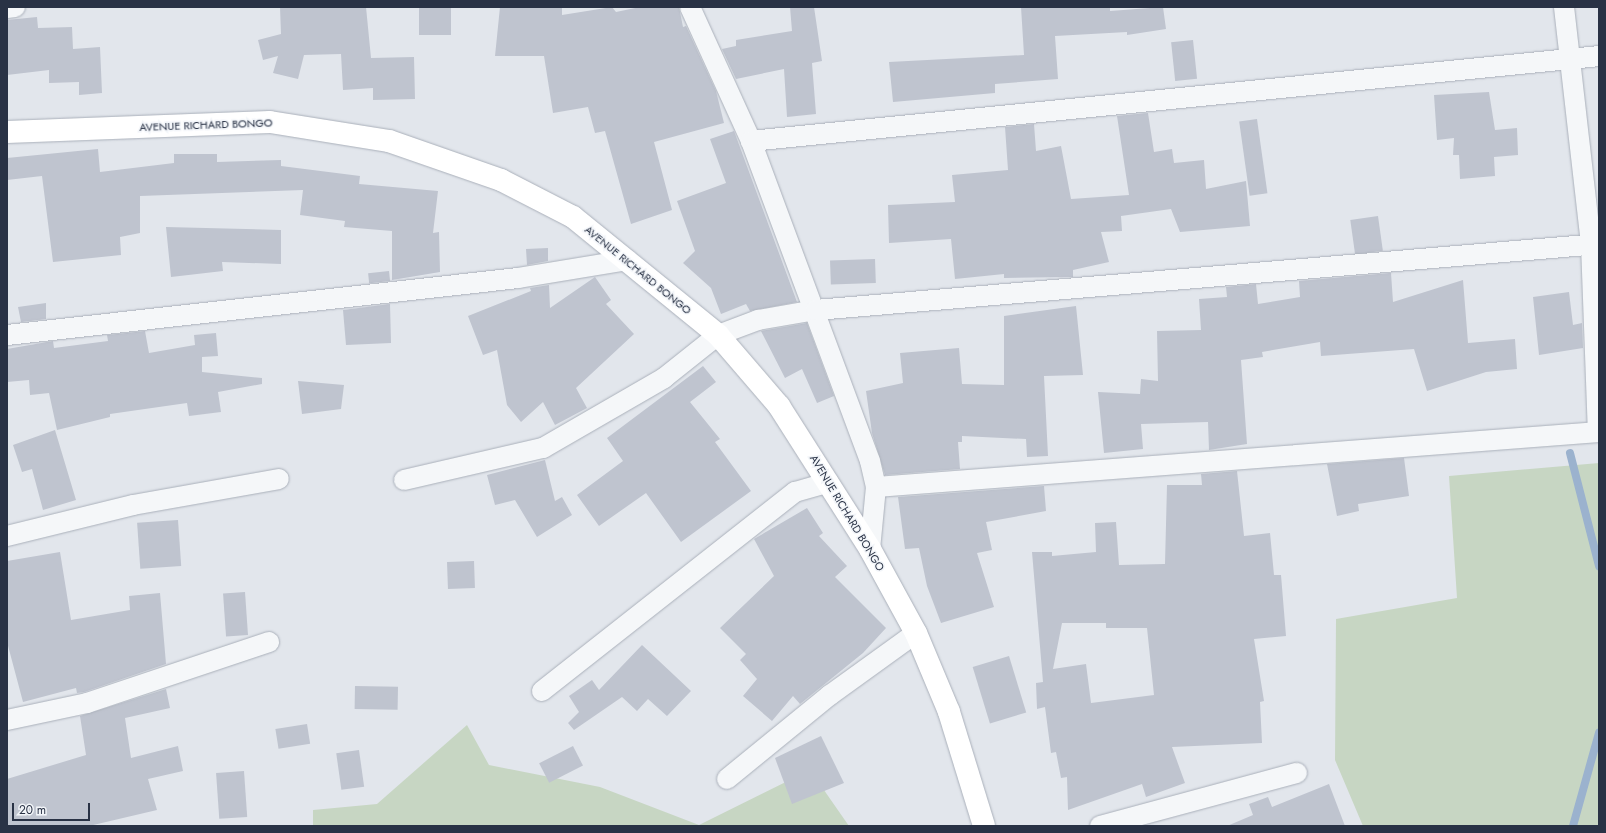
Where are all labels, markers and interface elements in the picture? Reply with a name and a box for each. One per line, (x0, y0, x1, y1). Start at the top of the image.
street label: AVENUE RICHARD BONGO (139, 116, 273, 134)
street label: AVENUE RICHARD BONGO (582, 223, 694, 317)
street label: AVENUE RICHARD BONGO (807, 452, 887, 574)
scale bar (14, 795, 92, 821)
text: 20 m (19, 801, 46, 819)

